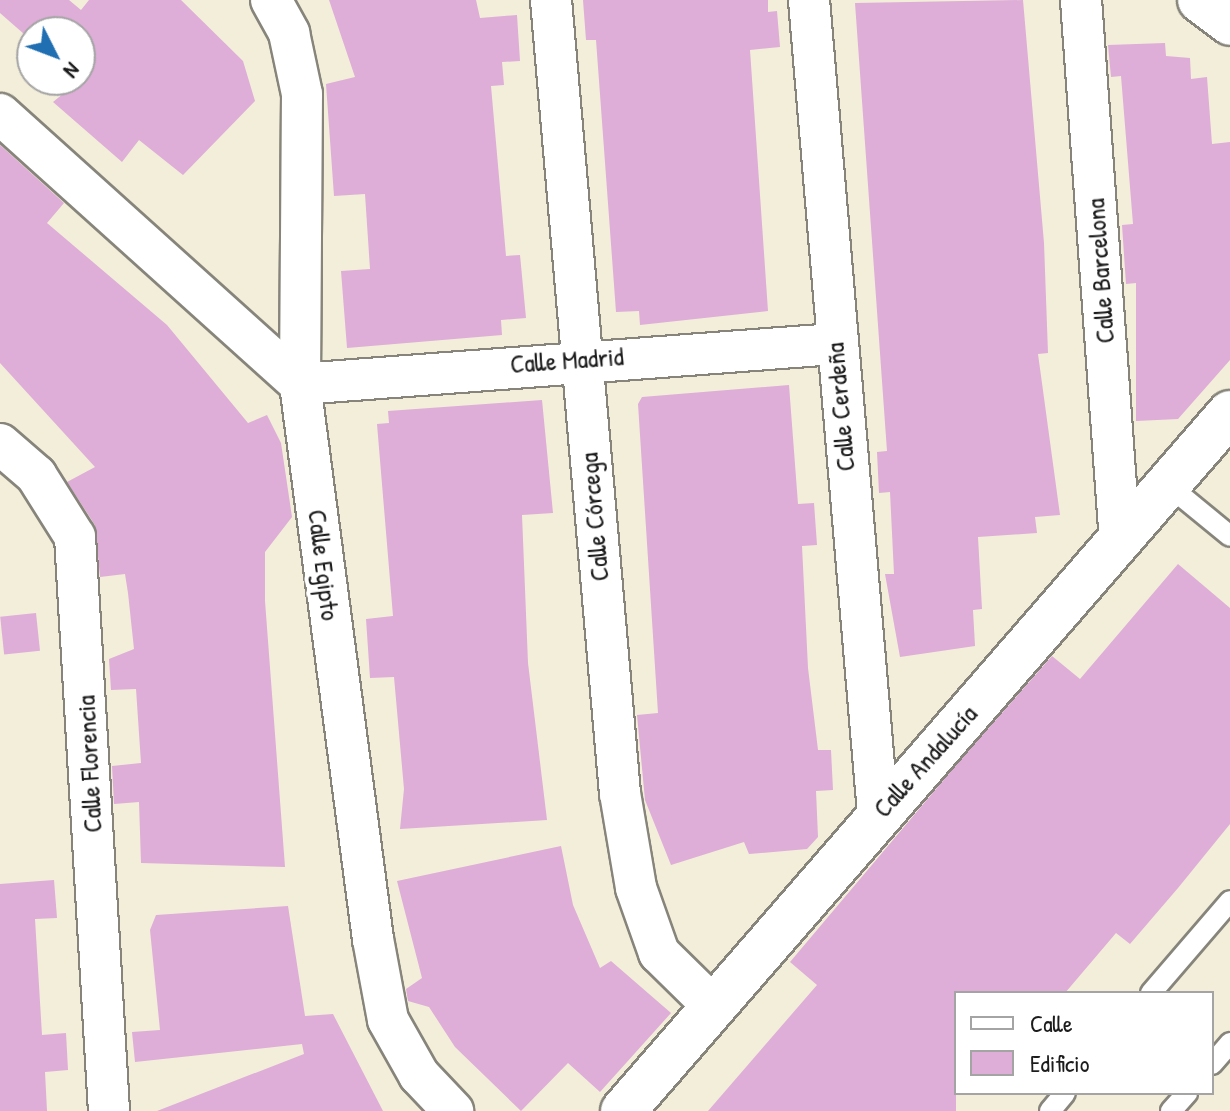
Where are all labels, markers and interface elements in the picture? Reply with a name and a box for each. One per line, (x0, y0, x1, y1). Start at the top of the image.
north arrow (16, 16, 96, 96)
text: N (57, 56, 87, 85)
street label: Calle Barcelona (1079, 198, 1121, 344)
street label: Calle Madrid (509, 340, 625, 380)
street label: Calle Cerdeña (819, 341, 861, 473)
street label: Calle Córcega (573, 451, 615, 583)
street label: Calle Egipto (302, 508, 346, 622)
street label: Calle Florencia (70, 695, 108, 833)
street label: Calle Andalucía (867, 698, 983, 824)
legend (954, 991, 1214, 1095)
text: Calle (1030, 1007, 1072, 1039)
text: Edificio (1030, 1047, 1089, 1079)

